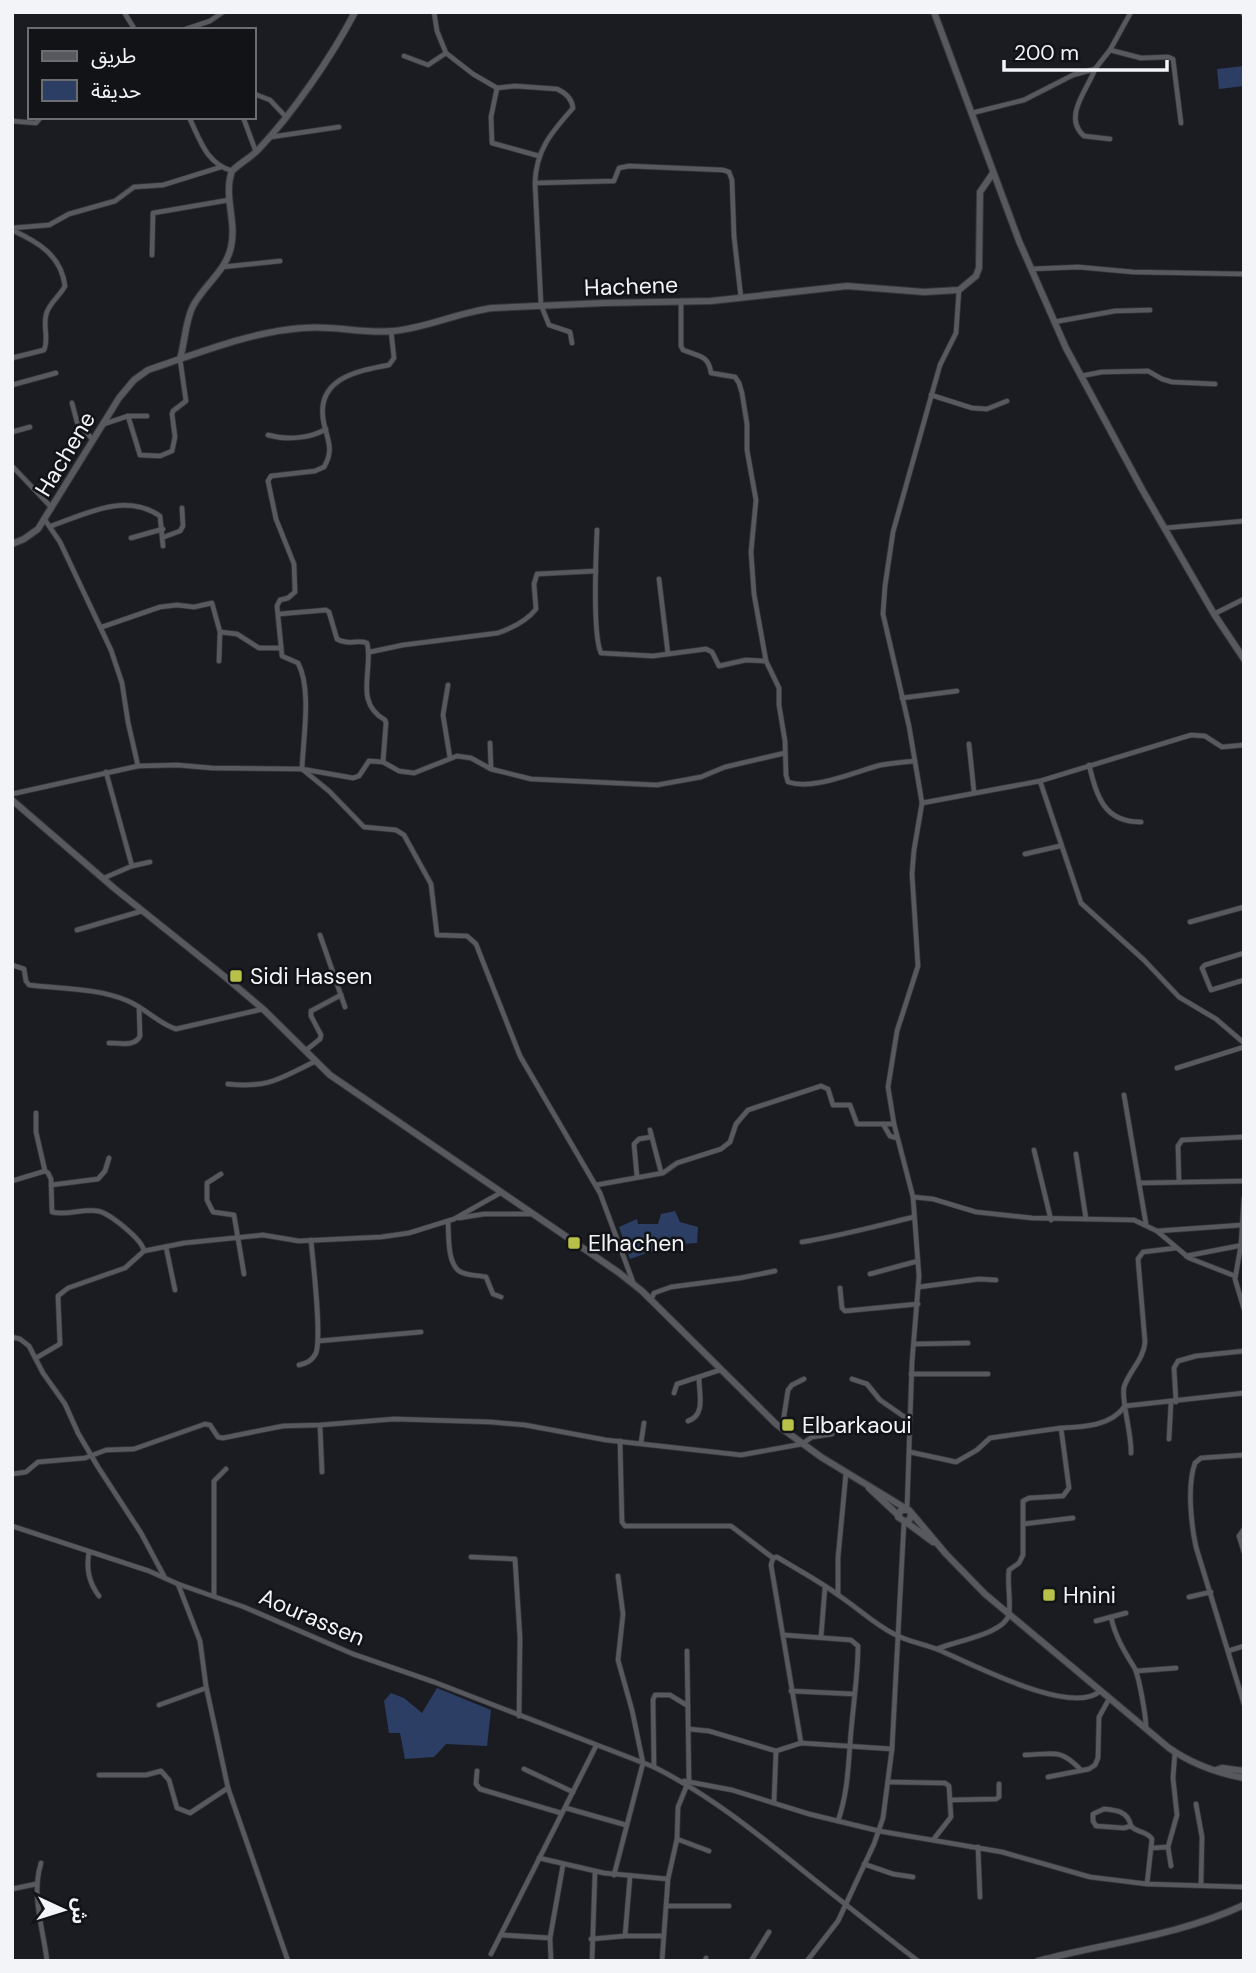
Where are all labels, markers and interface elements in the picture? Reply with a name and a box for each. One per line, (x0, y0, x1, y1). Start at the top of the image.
legend (28, 28, 256, 119)
scale bar (1004, 28, 1167, 72)
text: 200 m (1014, 39, 1079, 67)
text: طريق (91, 42, 136, 70)
text: حديقة (91, 77, 141, 105)
street label: Hachene (584, 269, 678, 303)
street label: Hachene (28, 406, 102, 502)
place label: Sidi Hassen (250, 961, 372, 991)
marker: Sidi Hassen (228, 968, 244, 984)
place label: Elhachen (588, 1228, 685, 1258)
marker: Elhachen (566, 1235, 582, 1251)
place label: Elbarkaoui (802, 1410, 912, 1440)
marker: Elbarkaoui (780, 1417, 796, 1433)
place label: Hnini (1063, 1580, 1116, 1610)
street label: Aourassen (255, 1581, 369, 1653)
marker: Hnini (1041, 1587, 1057, 1603)
north arrow (28, 1875, 98, 1945)
text: ش (66, 1897, 93, 1925)

